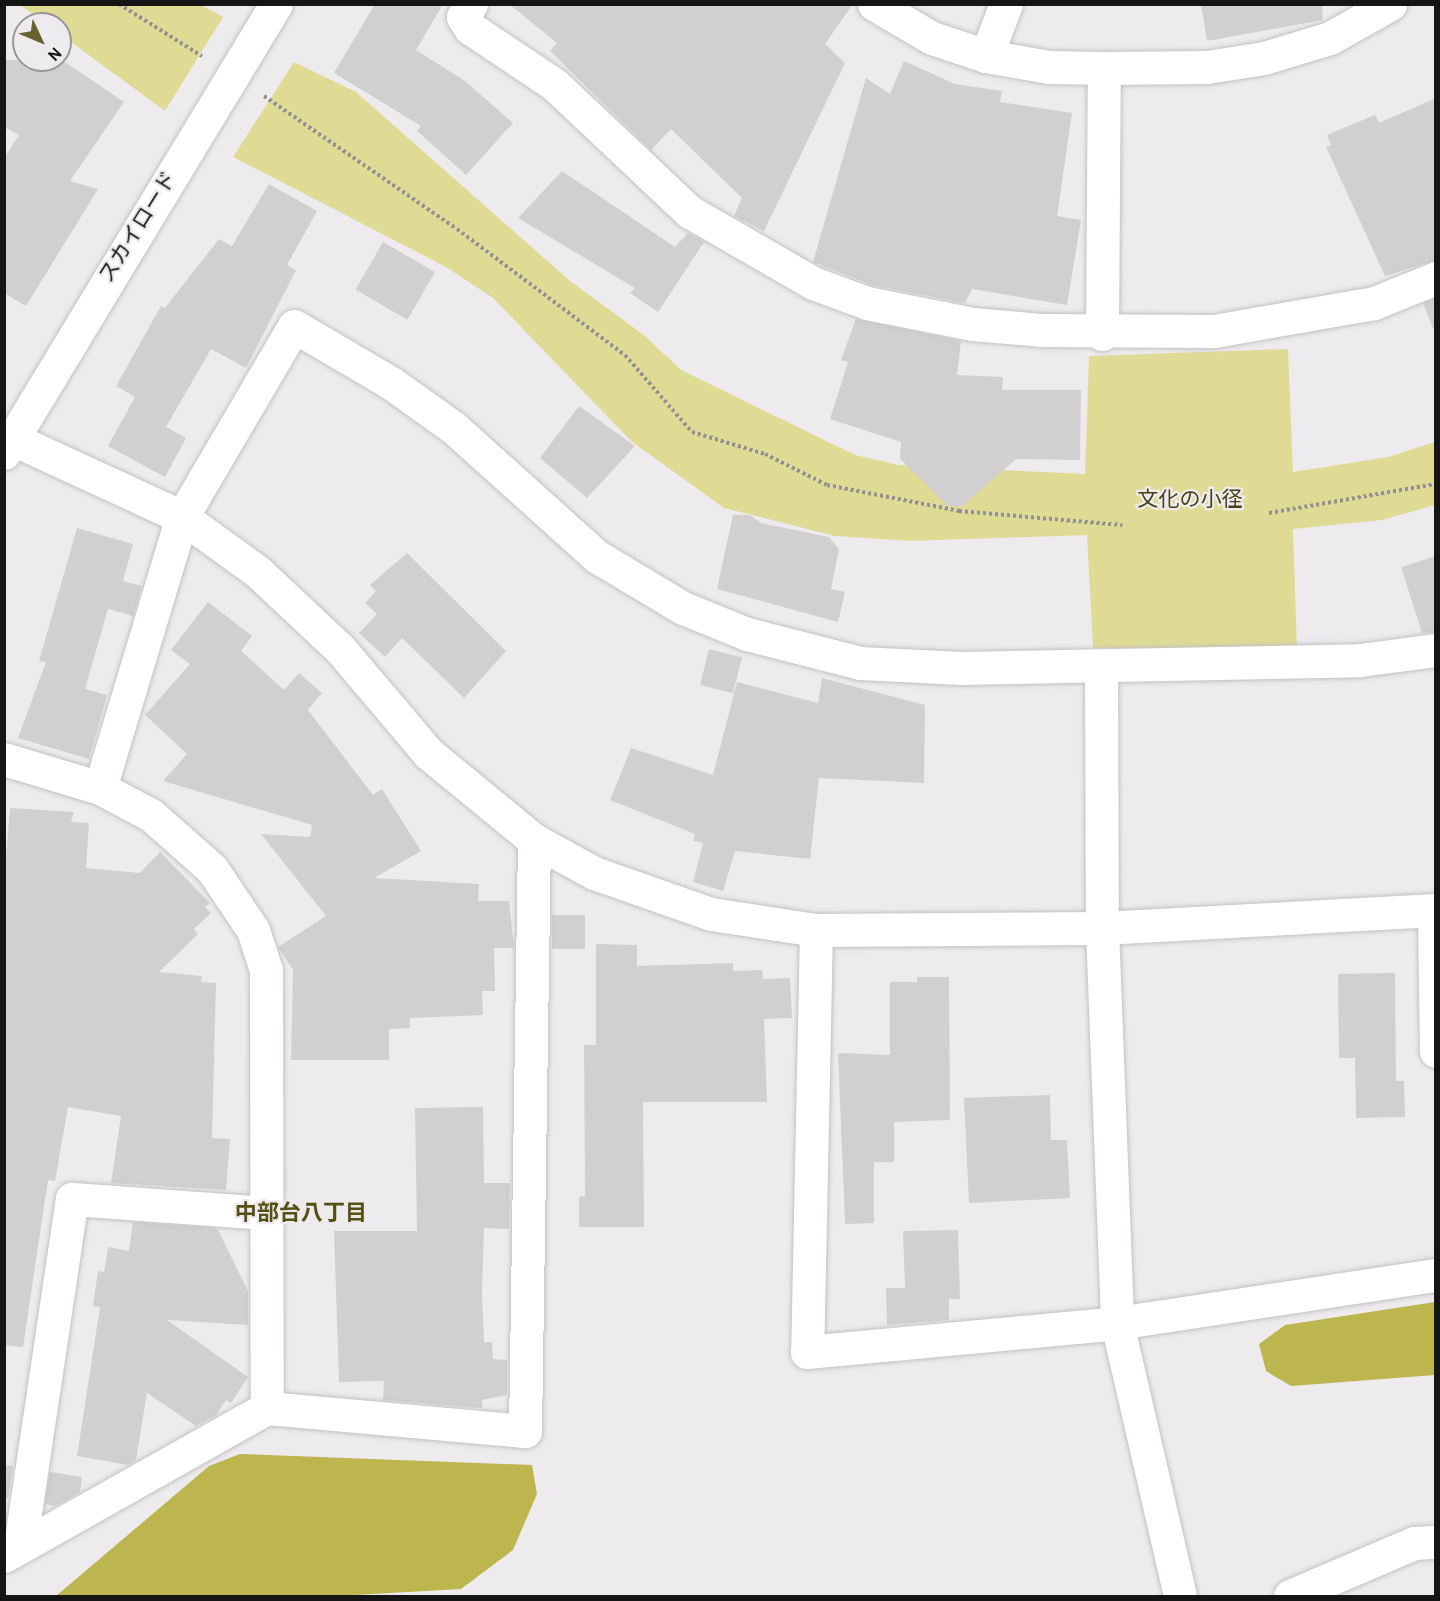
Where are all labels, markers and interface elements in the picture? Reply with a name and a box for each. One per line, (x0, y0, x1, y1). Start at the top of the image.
north arrow (12, 12, 72, 72)
text: N (42, 42, 65, 64)
street label: スカイロード (95, 168, 183, 288)
park label: 文化の小径 (1138, 488, 1242, 514)
district label: 中部台八丁目 (235, 1202, 367, 1228)

